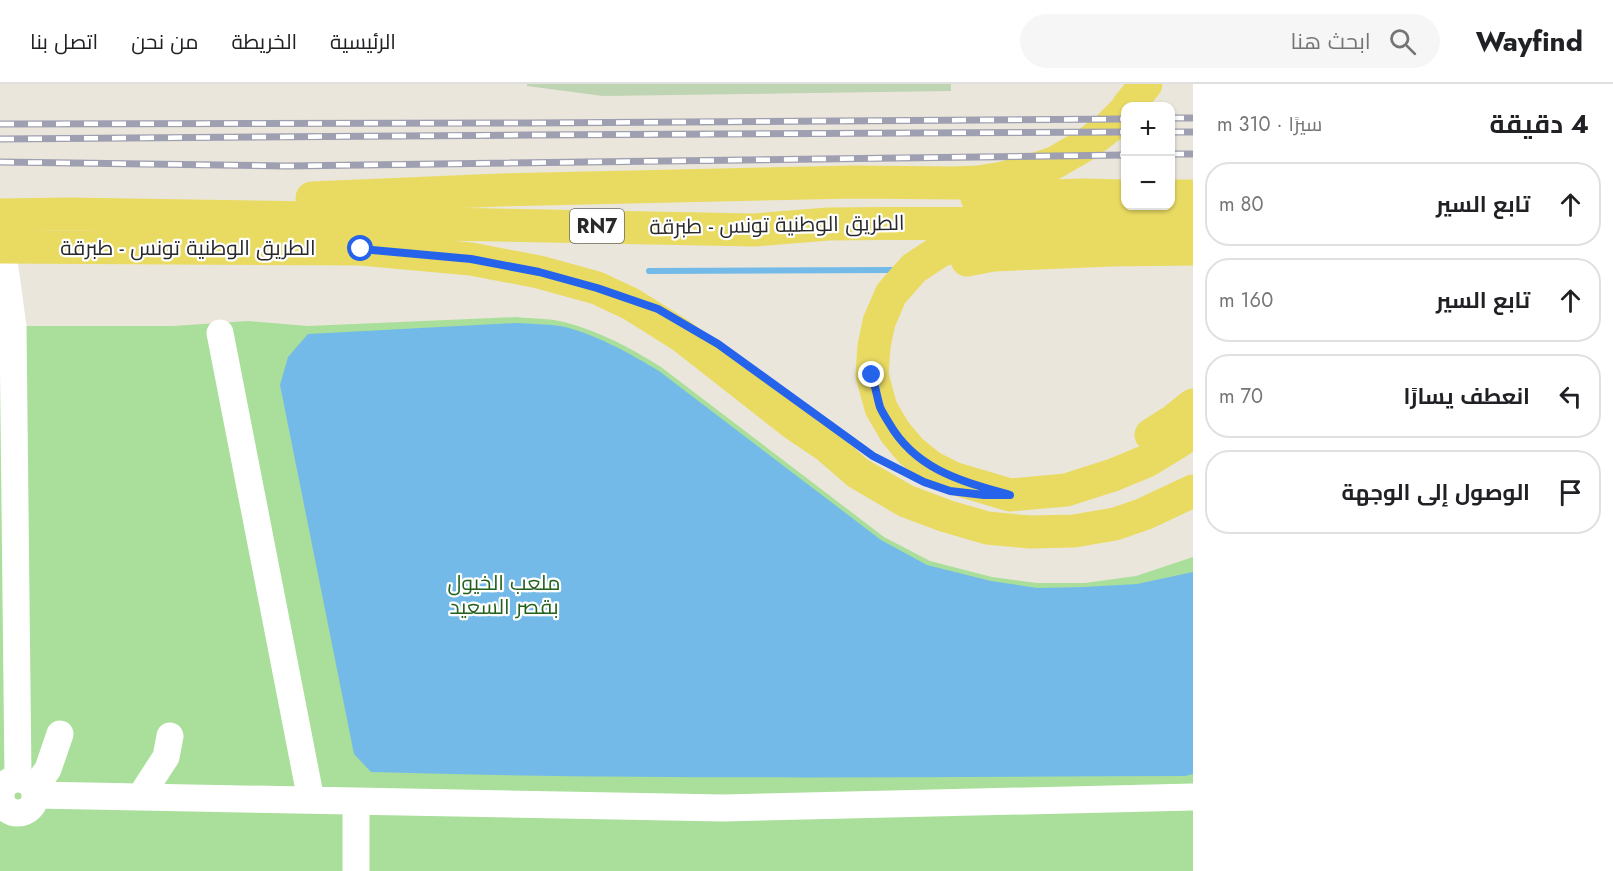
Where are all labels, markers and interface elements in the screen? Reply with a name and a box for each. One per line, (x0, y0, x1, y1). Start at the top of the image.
search box (1020, 14, 1440, 68)
text: Wayfind (1476, 21, 1583, 62)
text: ابحث هنا (1291, 25, 1371, 57)
icon: search (1386, 25, 1419, 58)
text: اتصل بنا (30, 27, 98, 57)
text: من نحن (131, 27, 199, 57)
text: الخريطة (232, 27, 297, 57)
text: الرئيسية (330, 27, 396, 57)
map controls (1121, 102, 1175, 210)
button: + (1121, 102, 1175, 156)
text: 4 دقيقة (1490, 105, 1589, 143)
text: سيرًا · 310 m (1217, 110, 1322, 139)
button: − (1121, 156, 1175, 210)
text: تابع السير (1436, 188, 1530, 220)
icon: ahead (1554, 188, 1587, 221)
text: 80 m (1219, 190, 1264, 219)
street label: الطريق الوطنية تونس - طبرقة (649, 208, 905, 242)
road number: RN7 (570, 209, 624, 243)
street label: الطريق الوطنية تونس - طبرقة (60, 233, 316, 263)
route start (347, 235, 373, 261)
text: تابع السير (1436, 284, 1530, 316)
icon: ahead (1554, 284, 1587, 317)
text: 160 m (1219, 286, 1273, 315)
route end (858, 361, 884, 387)
text: انعطف يسارًا (1403, 380, 1530, 412)
icon: left (1554, 380, 1587, 413)
text: 70 m (1219, 382, 1263, 411)
text: الوصول إلى الوجهة (1342, 476, 1530, 508)
icon: arrive (1554, 476, 1587, 509)
park label: ملعب الخيول بقصر السعيد (447, 568, 561, 622)

